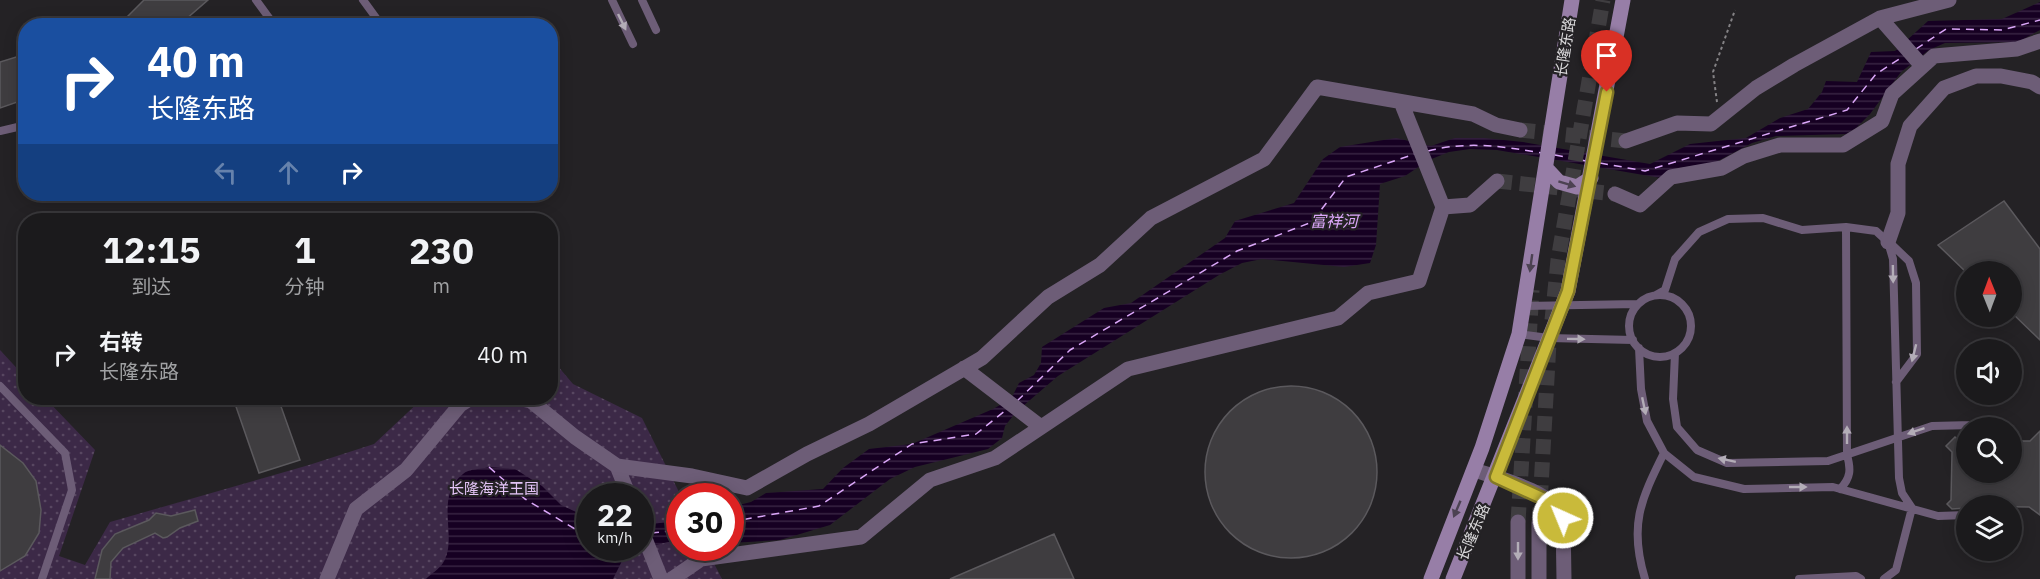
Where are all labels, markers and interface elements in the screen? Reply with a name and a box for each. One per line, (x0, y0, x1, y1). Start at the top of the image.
one-way arrow (618, 13, 627, 30)
street label: 长隆东路 (1551, 16, 1579, 78)
pin (1581, 30, 1632, 92)
text: 40 m (147, 34, 245, 89)
icon: arrive (1590, 39, 1623, 72)
icon: right (48, 42, 126, 120)
text: 长隆东路 (147, 90, 255, 125)
icon: left (209, 156, 242, 189)
icon: ahead (272, 156, 305, 189)
icon: right (335, 156, 368, 189)
one-way arrow (1558, 180, 1576, 189)
water label: 富祥河 (1310, 211, 1361, 231)
text: 12:15 (102, 226, 201, 273)
text: 1 (294, 226, 316, 273)
text: 230 (409, 227, 474, 274)
one-way arrow (1527, 253, 1536, 272)
north arrow (1956, 261, 2022, 327)
map controls (1956, 261, 2022, 561)
one-way arrow (1889, 265, 1898, 284)
text: m (433, 272, 450, 299)
text: 到达 (131, 273, 171, 300)
text: 分钟 (285, 273, 325, 300)
text: 右转 (99, 327, 143, 356)
one-way arrow (1566, 334, 1585, 344)
icon: right (48, 338, 81, 371)
button: sound (1956, 339, 2022, 405)
text: 40 m (477, 340, 528, 369)
one-way arrow (1909, 343, 1919, 362)
text: 长隆东路 (99, 358, 179, 385)
one-way arrow (1640, 397, 1649, 416)
button: search (1956, 417, 2022, 483)
one-way arrow (1842, 425, 1852, 444)
one-way arrow (1907, 427, 1925, 436)
one-way arrow (1717, 455, 1736, 464)
park label: 长隆海洋王国 (449, 479, 539, 498)
one-way arrow (1789, 482, 1808, 492)
speed limit sign: 30 (666, 483, 744, 561)
position arrow (1531, 486, 1595, 550)
text: 22 (597, 495, 633, 534)
button: layers (1956, 495, 2022, 561)
one-way arrow (1452, 500, 1461, 518)
street label: 长隆东路 (1453, 501, 1493, 563)
text: km/h (597, 528, 633, 547)
one-way arrow (1513, 541, 1523, 560)

